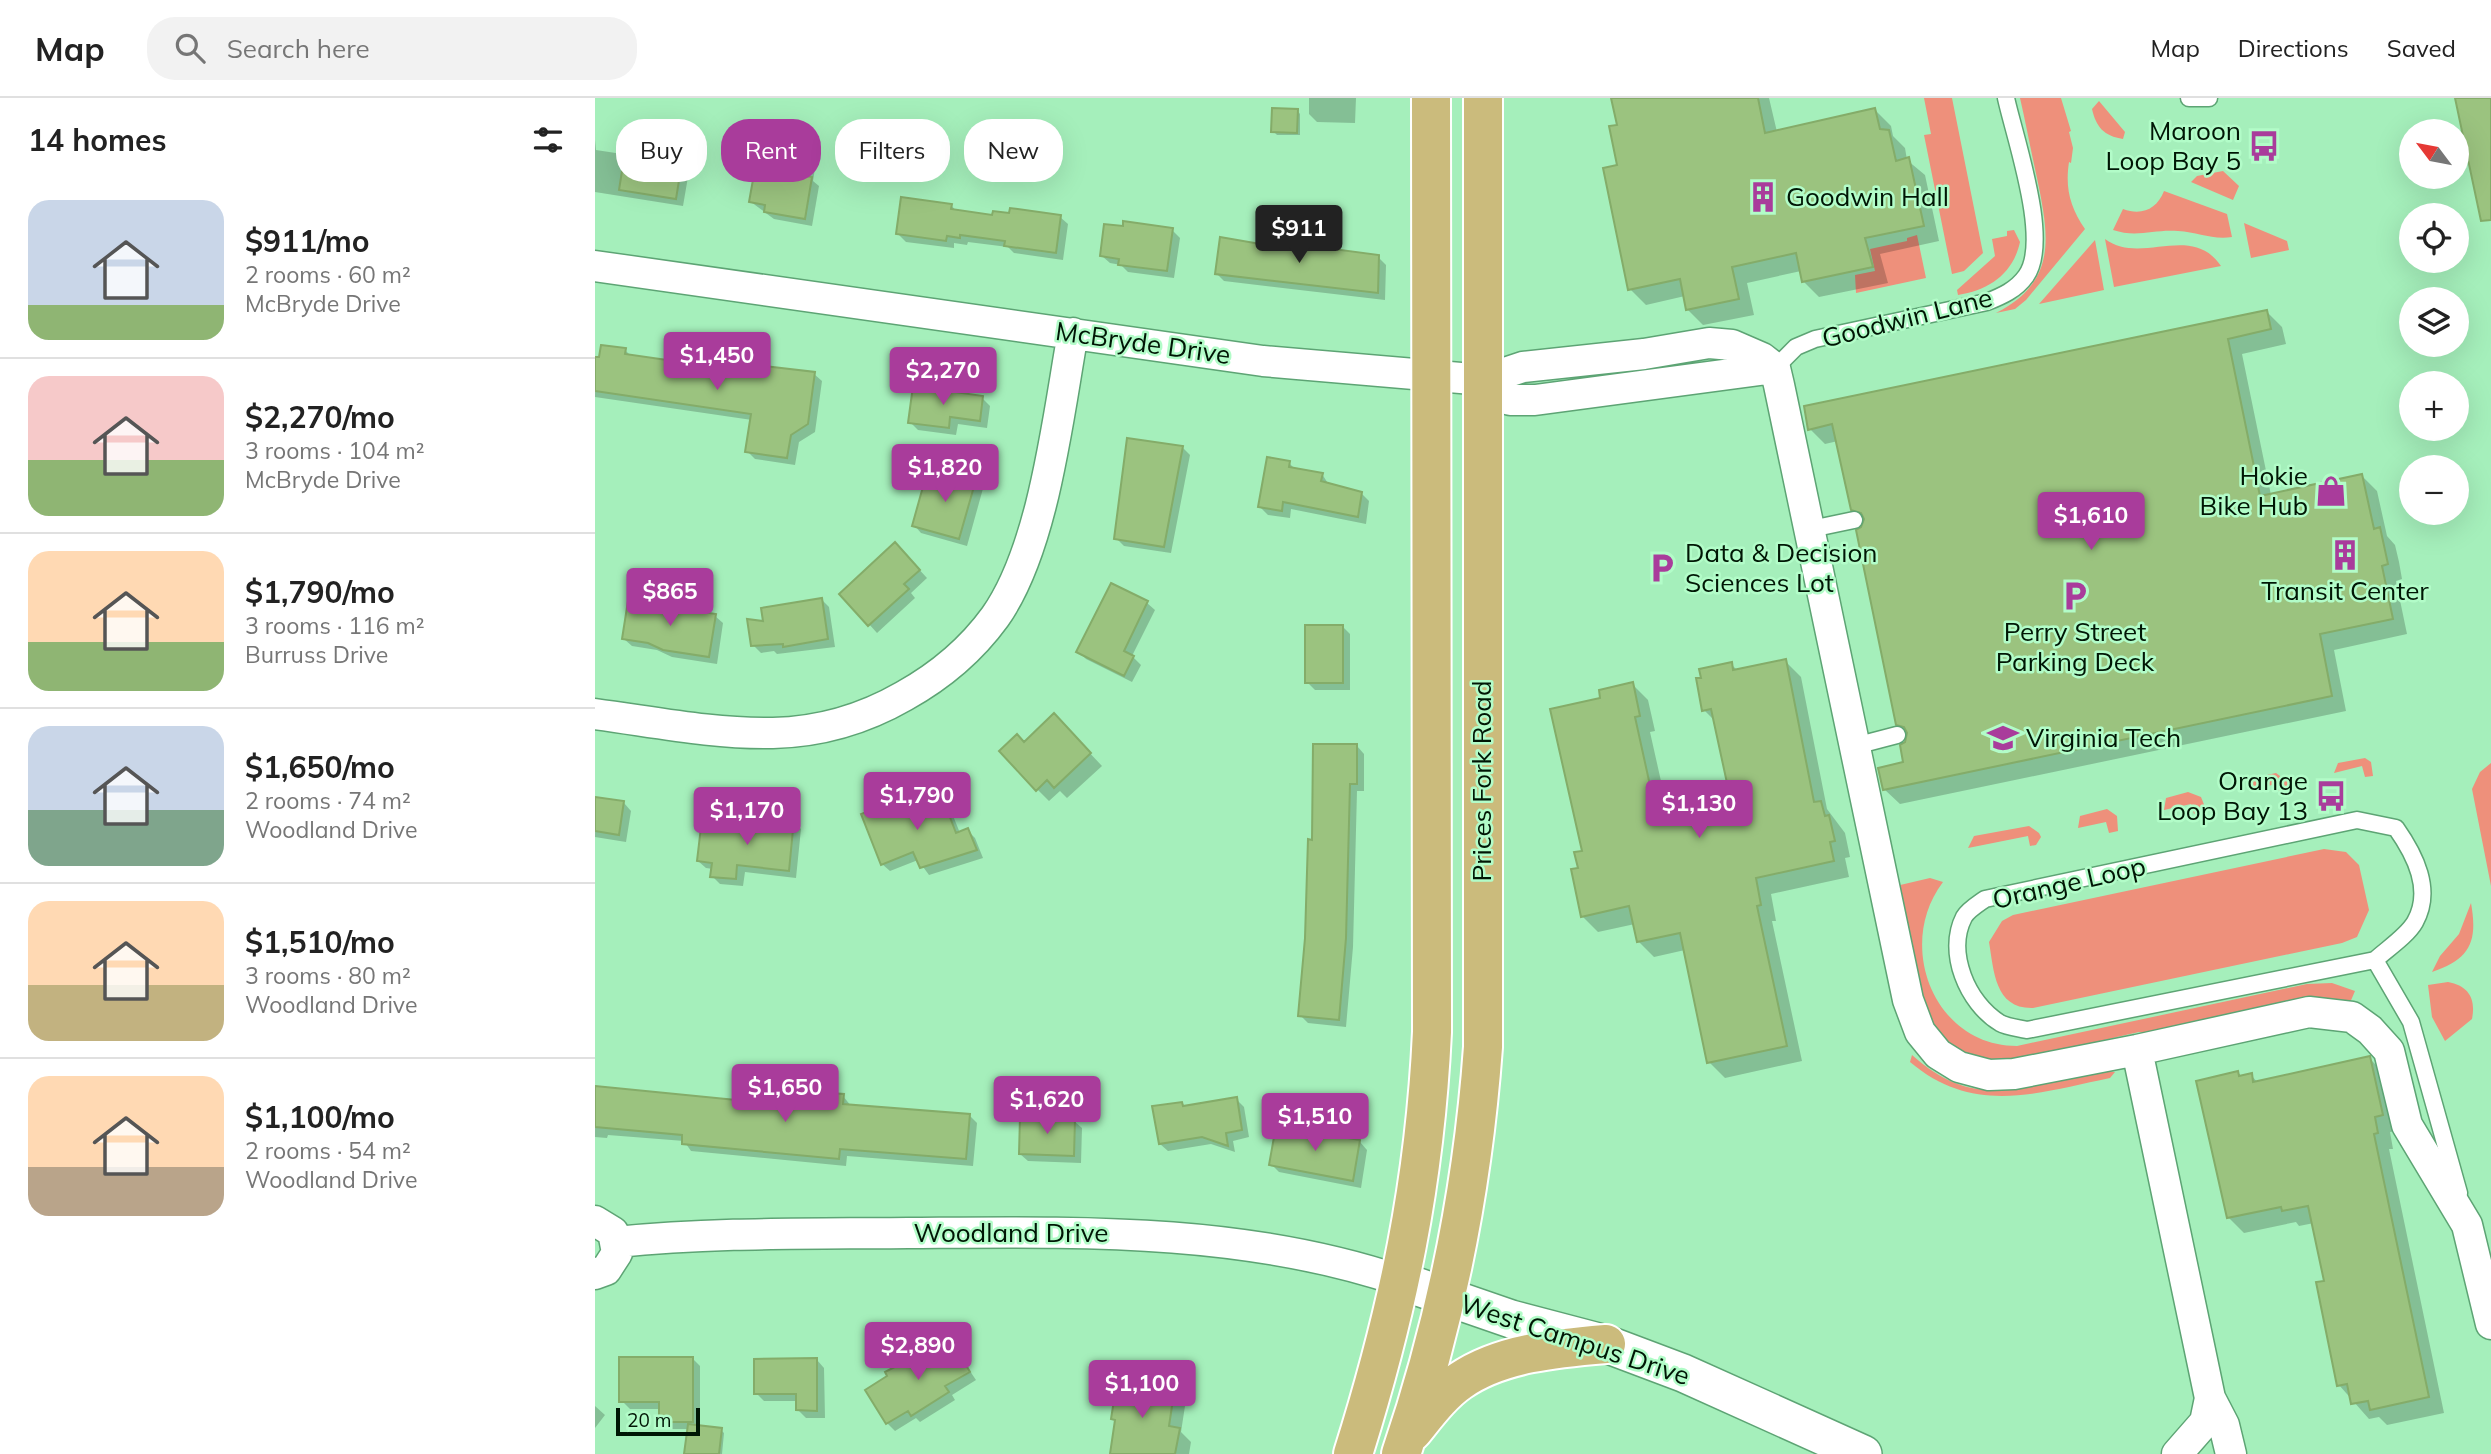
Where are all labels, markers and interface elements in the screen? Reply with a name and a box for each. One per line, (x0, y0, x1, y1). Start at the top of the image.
search box (147, 17, 637, 80)
text: Map (35, 28, 105, 69)
icon: search (171, 29, 209, 67)
text: Search here (227, 32, 370, 65)
text: Map (2150, 33, 2200, 63)
text: Directions (2238, 33, 2349, 63)
text: Saved (2387, 33, 2456, 63)
place label: Maroon Loop Bay 5 (2106, 114, 2241, 177)
chip: Buy (616, 119, 707, 182)
chip: Rent (721, 119, 821, 182)
chip: Filters (835, 119, 950, 182)
chip: New (964, 119, 1063, 182)
north arrow (2399, 119, 2469, 189)
map controls (2399, 119, 2469, 525)
text: 14 homes (28, 121, 167, 159)
icon: filters (529, 121, 567, 159)
bus stop icon: Maroon Loop Bay 5 (2247, 129, 2281, 163)
building icon: Goodwin Hall (1746, 180, 1780, 214)
place label: Goodwin Hall (1786, 180, 1949, 213)
button: locate (2399, 203, 2469, 273)
pin: $911 (1258, 206, 1340, 265)
text: $911 (1271, 213, 1327, 242)
text: $911/mo (245, 222, 369, 260)
icon: home (84, 228, 168, 312)
text: 2 rooms · 60 m² (245, 260, 411, 289)
street label: Goodwin Lane (1818, 280, 1995, 355)
button: layers (2399, 287, 2469, 357)
text: McBryde Drive (245, 289, 401, 318)
street label: McBryde Drive (1054, 314, 1233, 371)
pin: $1,450 (660, 332, 774, 392)
text: $1,450 (680, 340, 754, 369)
pin: $2,270 (886, 348, 1000, 407)
text: $2,270 (906, 355, 980, 384)
button: + (2399, 371, 2469, 441)
text: $2,270/mo (245, 398, 395, 436)
icon: home (84, 404, 168, 488)
text: 3 rooms · 104 m² (245, 436, 425, 465)
pin: $1,820 (888, 444, 1002, 504)
text: $1,820 (908, 452, 982, 481)
button: − (2399, 455, 2469, 525)
place label: Hokie Bike Hub (2200, 459, 2308, 522)
text: McBryde Drive (245, 465, 401, 494)
shop icon: Hokie Bike Hub (2314, 474, 2348, 508)
pin: $1,610 (2034, 492, 2148, 552)
text: $1,610 (2054, 500, 2128, 529)
place label: Data & Decision Sciences Lot (1685, 536, 1878, 599)
building icon: Transit Center (2328, 538, 2362, 572)
parking icon: Data & Decision Sciences Lot (1645, 551, 1679, 585)
pin: $865 (629, 568, 711, 628)
text: $1,790/mo (245, 573, 395, 611)
place label: Transit Center (2261, 574, 2429, 607)
text: $865 (642, 576, 698, 605)
icon: home (84, 579, 168, 663)
parking icon: Perry Street Parking Deck (2058, 579, 2092, 613)
text: 3 rooms · 116 m² (245, 611, 425, 640)
place label: Perry Street Parking Deck (1996, 615, 2155, 678)
text: Burruss Drive (245, 640, 388, 669)
street label: Prices Fork Road (1465, 680, 1498, 882)
school or university icon: Virginia Tech (1986, 721, 2020, 755)
place label: Virginia Tech (2026, 721, 2181, 754)
text: $1,650/mo (245, 748, 395, 786)
icon: home (84, 754, 168, 838)
place label: Orange Loop Bay 13 (2157, 764, 2308, 827)
pin: $1,790 (860, 772, 974, 832)
bus stop icon: Orange Loop Bay 13 (2314, 779, 2348, 813)
text: $1,790 (880, 780, 954, 809)
pin: $1,130 (1642, 780, 1756, 840)
text: 2 rooms · 74 m² (245, 786, 411, 815)
pin: $1,170 (690, 788, 804, 847)
text: $1,130 (1662, 788, 1736, 817)
text: $1,170 (710, 795, 784, 824)
text: Woodland Drive (245, 815, 417, 844)
street label: Orange Loop (1989, 849, 2149, 916)
text: $1,510/mo (245, 923, 395, 961)
icon: home (84, 929, 168, 1013)
text: 3 rooms · 80 m² (245, 961, 411, 990)
text: Woodland Drive (245, 990, 417, 1019)
pin: $1,650 (728, 1065, 842, 1124)
text: $1,650 (748, 1072, 822, 1101)
pin: $1,620 (990, 1076, 1104, 1136)
text: $1,620 (1010, 1084, 1084, 1113)
pin: $1,510 (1258, 1094, 1372, 1153)
text: $1,100/mo (245, 1098, 395, 1136)
text: $1,510 (1278, 1101, 1352, 1130)
icon: home (84, 1104, 168, 1188)
text: 2 rooms · 54 m² (245, 1136, 411, 1165)
text: Woodland Drive (245, 1165, 417, 1194)
street label: Woodland Drive (914, 1216, 1108, 1249)
street label: West Campus Drive (1456, 1287, 1694, 1392)
pin: $2,890 (861, 1322, 975, 1382)
text: $2,890 (881, 1330, 955, 1359)
pin: $1,100 (1085, 1360, 1199, 1420)
text: $1,100 (1105, 1368, 1179, 1397)
scale bar (616, 1405, 700, 1437)
text: 20 m (627, 1408, 671, 1432)

